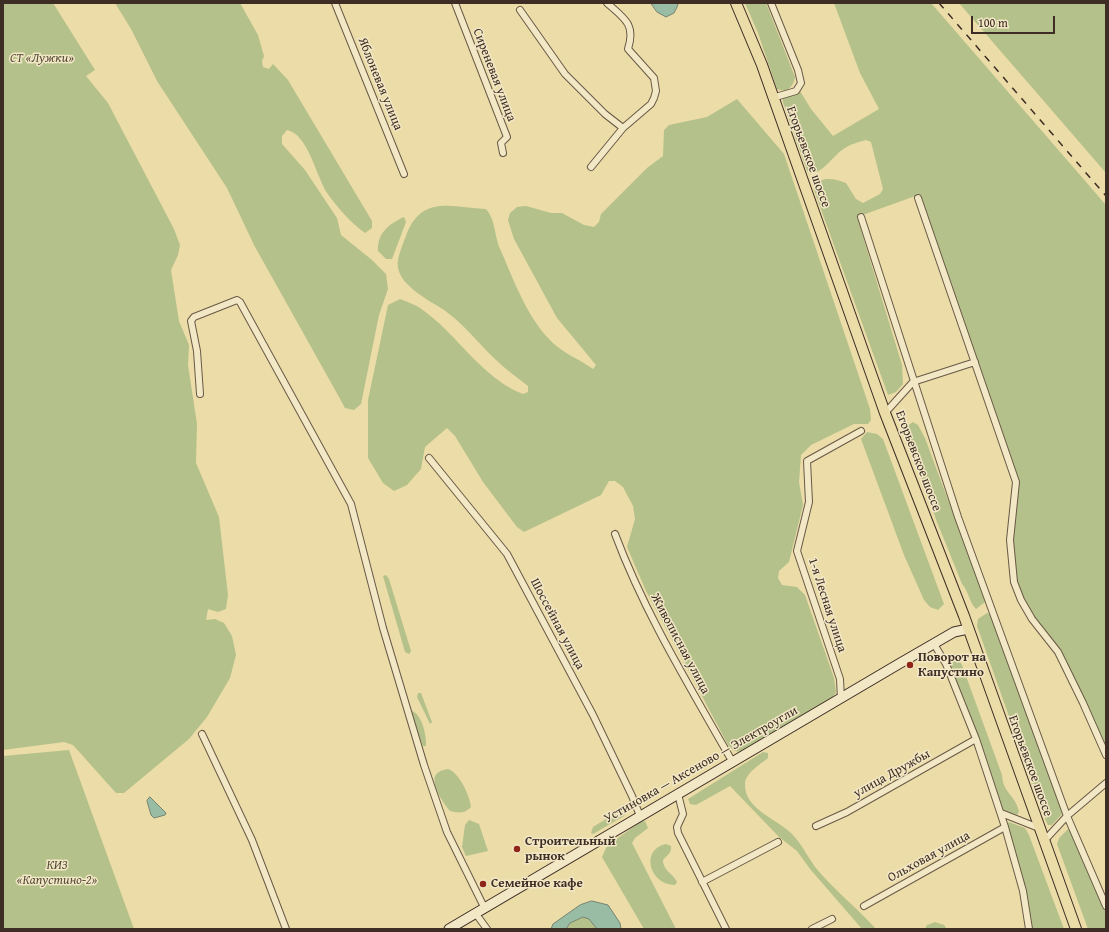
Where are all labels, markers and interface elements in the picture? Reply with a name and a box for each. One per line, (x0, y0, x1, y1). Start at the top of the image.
scale bar (973, 8, 1057, 34)
text: 100 m (978, 14, 1008, 31)
street label: Сиреневая улица (469, 26, 519, 124)
street label: Яблоневая улица (354, 35, 406, 133)
park label: СТ «Лужки» (10, 51, 74, 67)
street label: Егорьевское шоссе (782, 104, 834, 210)
street label: Егорьевское шоссе (892, 408, 944, 514)
street label: 1-я Лесная улица (804, 556, 850, 654)
street label: Шоссейная улица (526, 576, 588, 672)
street label: Живописная улица (647, 591, 713, 697)
place label: Поворот на Капустино (918, 650, 986, 681)
marker: Поворот на Капустино (905, 660, 915, 670)
street label: Устиновка — Аксеново — Электроугли (601, 703, 801, 827)
street label: Егорьевское шоссе (1004, 713, 1056, 819)
street label: улица Дружбы (851, 747, 933, 801)
street label: Ольховая улица (885, 828, 973, 886)
place label: Строительный рынок (525, 834, 616, 865)
marker: Строительный рынок (512, 844, 522, 854)
park label: КИЗ «Капустино-2» (17, 858, 97, 889)
place label: Семейное кафе (491, 876, 583, 892)
marker: Семейное кафе (478, 879, 488, 889)

